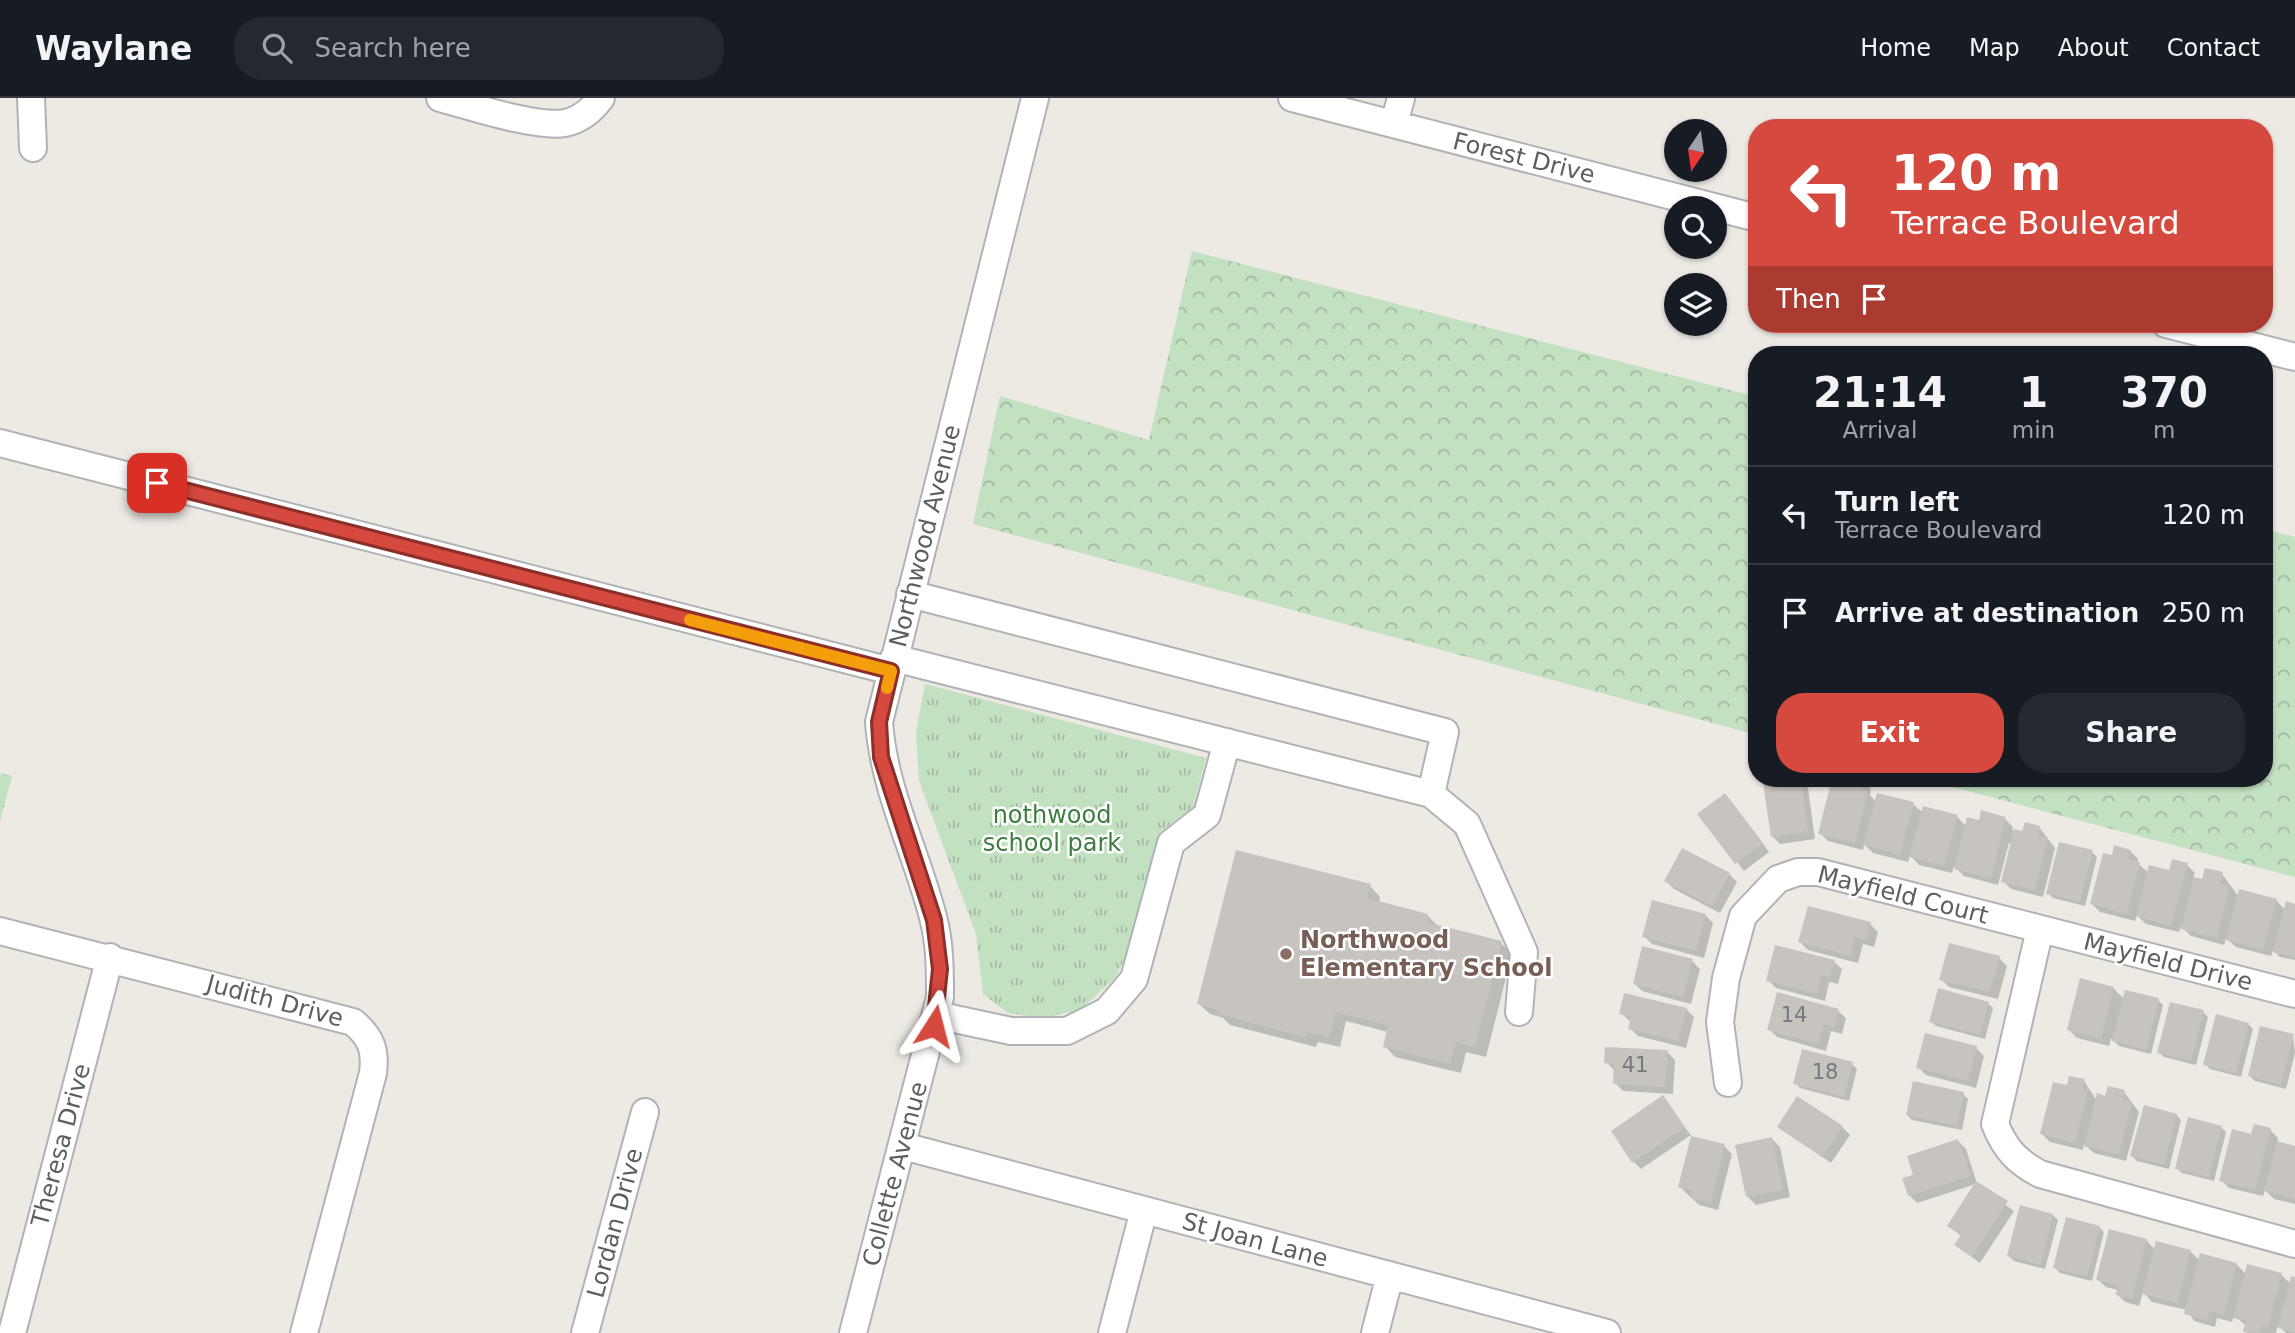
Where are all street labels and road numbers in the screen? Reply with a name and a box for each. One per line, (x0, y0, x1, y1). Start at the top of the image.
street label: Forest Drive (1450, 127, 1598, 189)
street label: Northwood Avenue (884, 422, 966, 650)
street label: Mayfield Court (1815, 860, 1991, 930)
street label: Mayfield Drive (2081, 927, 2255, 997)
street label: Judith Drive (202, 969, 346, 1033)
street label: Theresa Drive (26, 1060, 96, 1231)
street label: Collette Avenue (857, 1079, 933, 1269)
street label: Lordan Drive (582, 1145, 648, 1301)
street label: St Joan Lane (1179, 1207, 1331, 1273)

